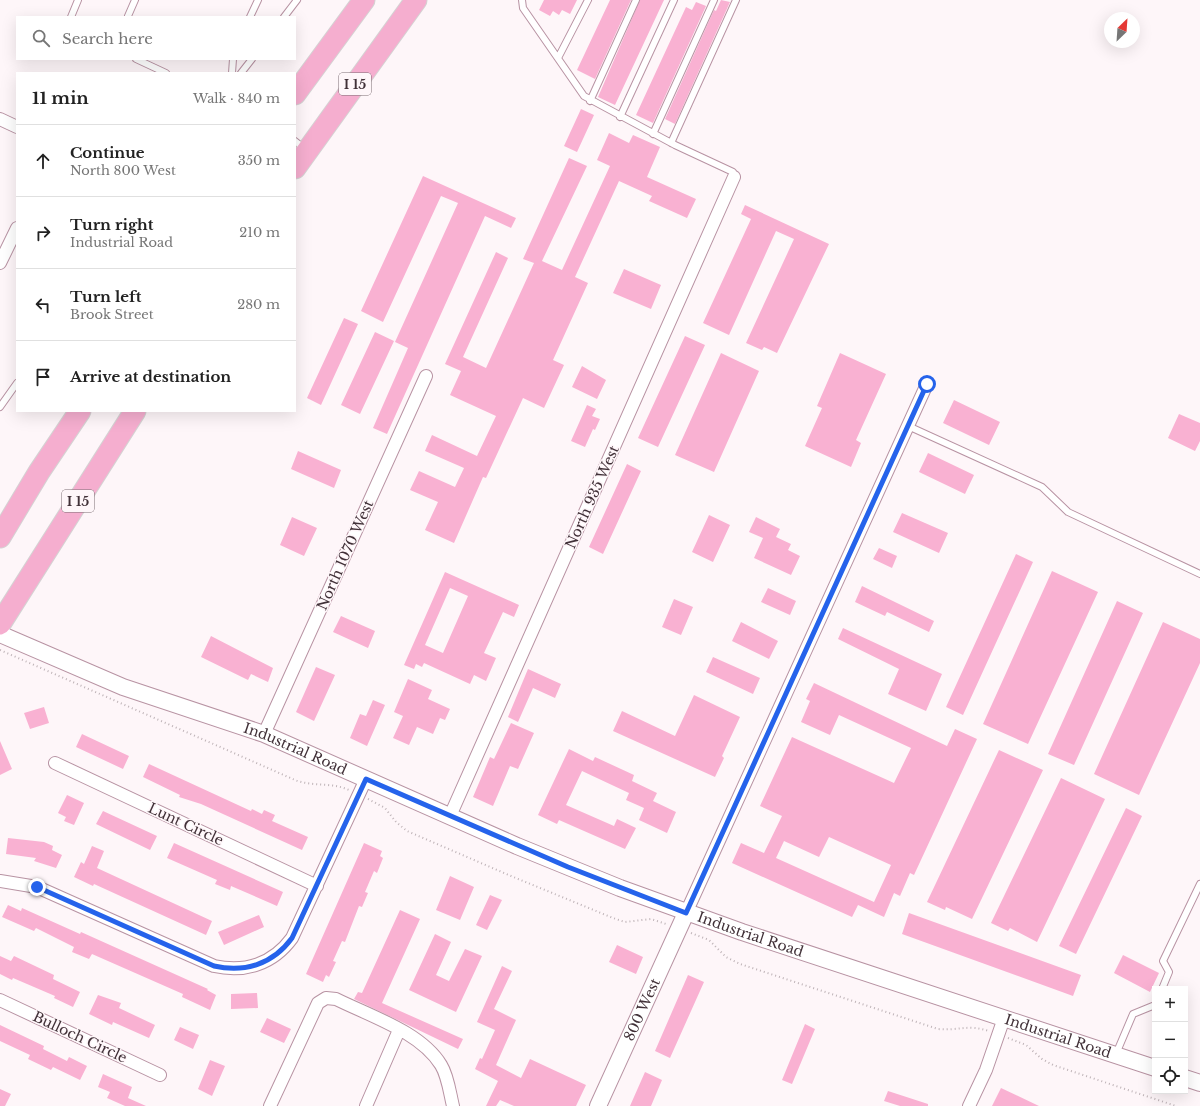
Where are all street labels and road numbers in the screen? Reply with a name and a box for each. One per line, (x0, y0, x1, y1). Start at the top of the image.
road number: I 15 (339, 73, 371, 95)
street label: North 935 West (561, 442, 623, 551)
road number: I 15 (62, 490, 94, 512)
street label: North 1070 West (313, 496, 378, 613)
street label: Industrial Road (241, 719, 350, 779)
street label: Lunt Circle (145, 799, 227, 849)
street label: Industrial Road (695, 908, 806, 961)
street label: 800 West (620, 975, 664, 1044)
street label: Bulloch Circle (30, 1007, 130, 1067)
street label: Industrial Road (1003, 1010, 1114, 1062)

